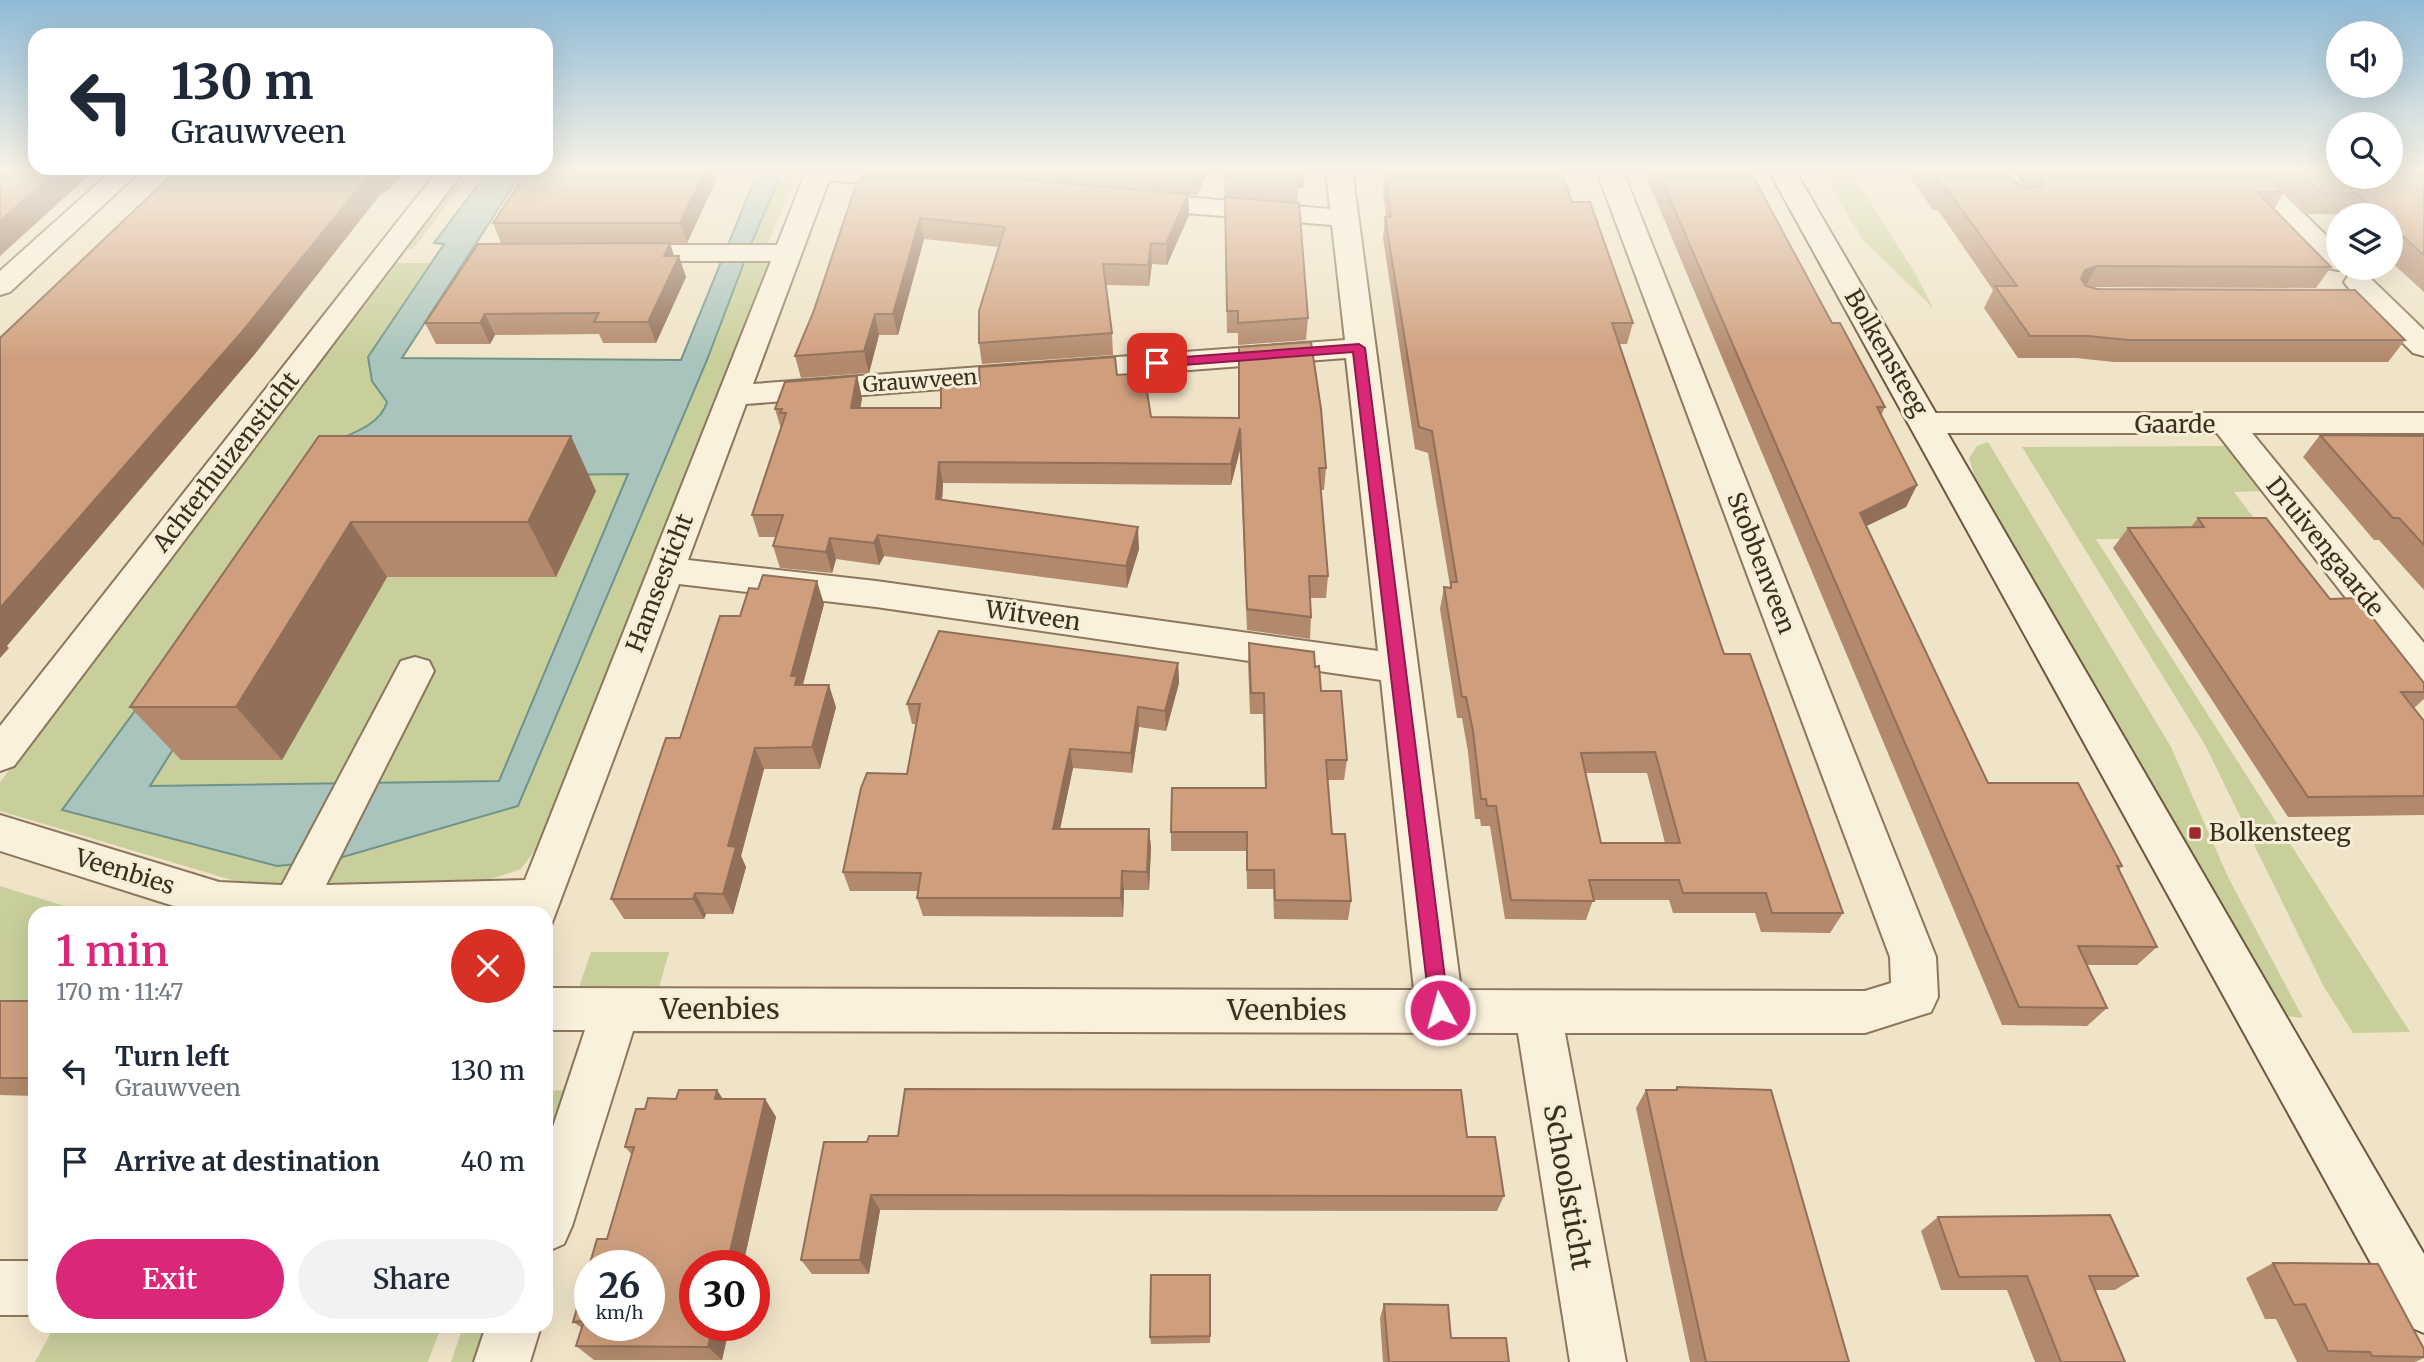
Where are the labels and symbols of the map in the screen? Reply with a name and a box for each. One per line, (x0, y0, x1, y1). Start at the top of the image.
street label: Bolkensteeg (1838, 284, 1936, 422)
pin (1127, 333, 1187, 393)
street label: Grauwveen (862, 363, 978, 398)
street label: Achterhuizensticht (145, 365, 306, 559)
street label: Gaarde (2135, 409, 2215, 440)
street label: Druivengaarde (2260, 471, 2391, 623)
street label: Stobbenveen (1720, 488, 1803, 638)
street label: Hamsesticht (619, 509, 700, 656)
street label: Witveen (983, 593, 1083, 638)
place label: Bolkensteeg (2209, 817, 2351, 848)
marker: Bolkensteeg (2187, 825, 2203, 841)
street label: Veenbies (71, 841, 179, 901)
position arrow (1403, 973, 1477, 1047)
street label: Veenbies (659, 991, 780, 1027)
street label: Veenbies (1226, 992, 1347, 1028)
street label: Schoolsticht (1536, 1101, 1600, 1273)
speed limit sign: 30 (679, 1250, 770, 1341)

